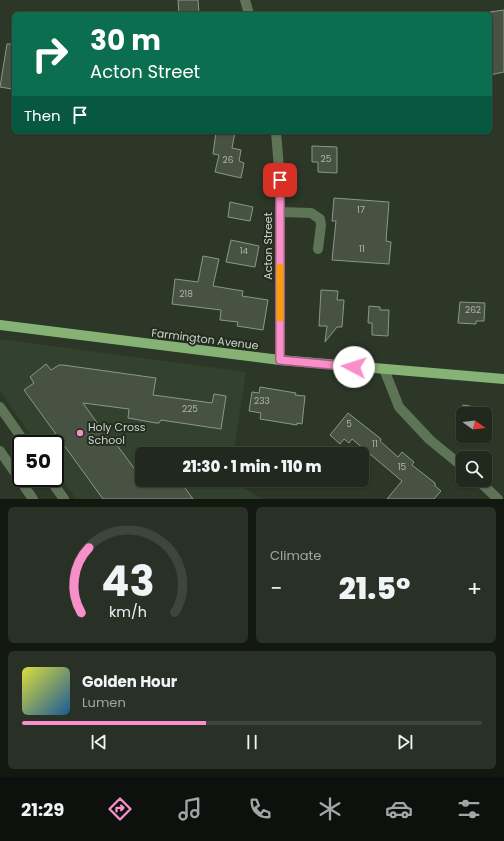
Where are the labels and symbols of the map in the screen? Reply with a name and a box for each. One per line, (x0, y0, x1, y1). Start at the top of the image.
house number: 25 (321, 153, 332, 165)
house number: 26 (223, 154, 234, 166)
pin (263, 163, 297, 197)
house number: 17 (357, 204, 365, 216)
street label: Acton Street (260, 212, 276, 280)
house number: 11 (359, 243, 365, 255)
house number: 14 (240, 245, 249, 257)
house number: 218 (179, 288, 193, 300)
house number: 262 (465, 304, 481, 316)
street label: Farmington Avenue (150, 324, 260, 354)
position arrow (333, 346, 375, 388)
house number: 233 (254, 395, 270, 407)
house number: 225 (182, 403, 198, 415)
north arrow (456, 407, 492, 443)
house number: 5 (346, 418, 352, 430)
place label: Holy Cross School (88, 419, 146, 448)
marker: Holy Cross School (75, 428, 85, 438)
speed limit sign: 50 (12, 435, 64, 487)
house number: 11 (372, 438, 378, 450)
house number: 15 (398, 461, 407, 473)

